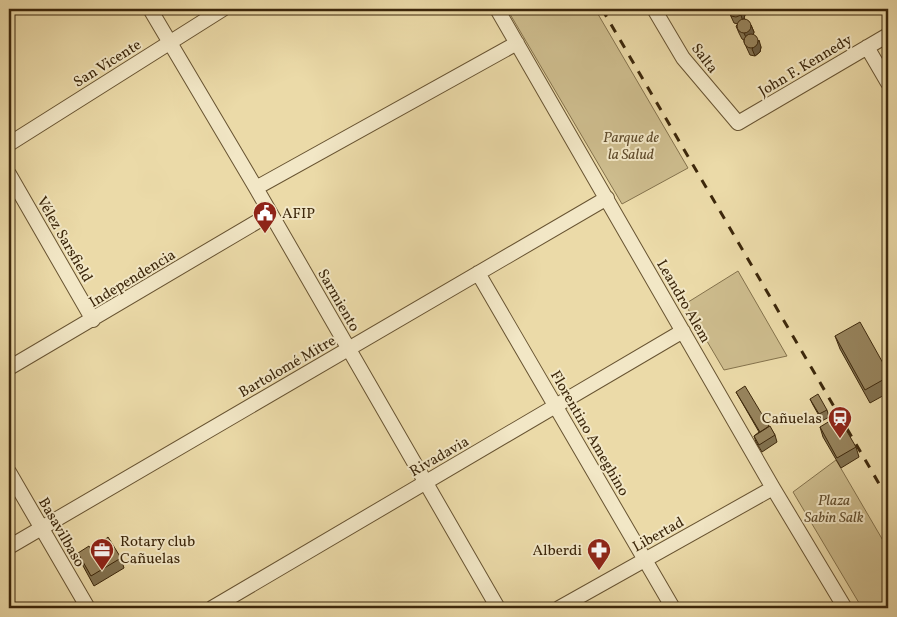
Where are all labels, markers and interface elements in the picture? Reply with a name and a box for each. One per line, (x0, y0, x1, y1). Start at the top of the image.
street label: John F. Kennedy (755, 30, 857, 103)
street label: San Vicente (70, 35, 146, 93)
street label: Salta (685, 39, 722, 78)
park label: Parque de la Salud (603, 128, 660, 166)
street label: Vélez Sarsfield (31, 193, 97, 287)
public building icon: AFIP (252, 200, 278, 234)
place label: AFIP (282, 204, 315, 225)
street label: Independencia (85, 245, 180, 313)
street label: Leandro Alem (650, 256, 715, 347)
street label: Sarmiento (311, 266, 364, 336)
street label: Bartolomé Mitre (235, 331, 340, 404)
street label: Florentino Ameghino (544, 367, 633, 500)
station icon: Cañuelas (827, 405, 853, 439)
place label: Cañuelas (762, 409, 822, 430)
street label: Rivadavia (406, 432, 473, 483)
park label: Plaza Sabin Salk (804, 491, 864, 529)
street label: Basavilbaso (32, 494, 89, 571)
street label: Libertad (629, 513, 688, 558)
place label: Rotary club Cañuelas (120, 532, 195, 570)
office icon: Rotary club Cañuelas (89, 537, 115, 571)
pharmacy icon: Alberdi (586, 537, 612, 571)
place label: Alberdi (532, 541, 582, 562)

